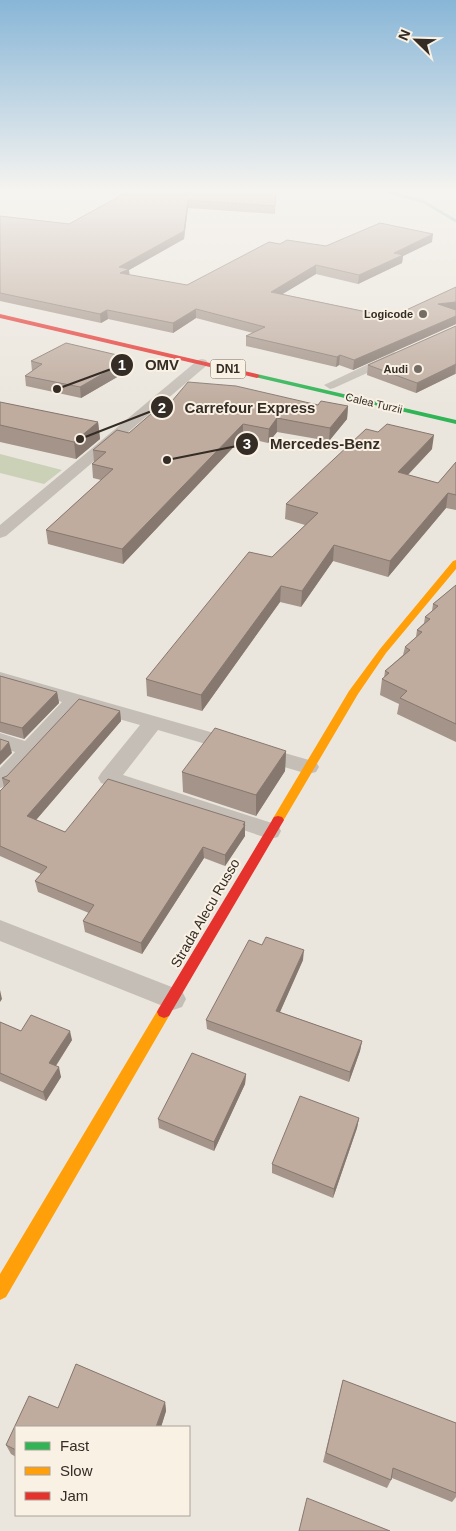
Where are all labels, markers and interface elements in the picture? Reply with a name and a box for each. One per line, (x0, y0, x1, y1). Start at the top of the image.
north arrow (391, 15, 441, 65)
text: N (395, 27, 413, 43)
place label: Logicode (364, 308, 413, 320)
marker: Logicode (417, 308, 429, 320)
callout: OMV (110, 350, 189, 380)
text: 1 (118, 356, 126, 373)
text: OMV (145, 356, 179, 373)
road number: DN1 (210, 359, 246, 378)
place label: Audi (384, 363, 408, 375)
marker: Audi (412, 363, 424, 375)
street label: Calea Turzii (344, 391, 404, 415)
callout: Carrefour Express (150, 392, 325, 422)
text: 2 (158, 399, 166, 416)
text: Carrefour Express (185, 399, 315, 416)
callout: Mercedes-Benz (235, 429, 390, 459)
text: 3 (243, 435, 251, 452)
text: Mercedes-Benz (270, 435, 380, 452)
street label: Strada Alecu Russo (167, 856, 243, 970)
legend (15, 1426, 190, 1516)
text: Fast (60, 1437, 90, 1454)
text: Slow (60, 1462, 93, 1479)
text: Jam (60, 1487, 88, 1504)

